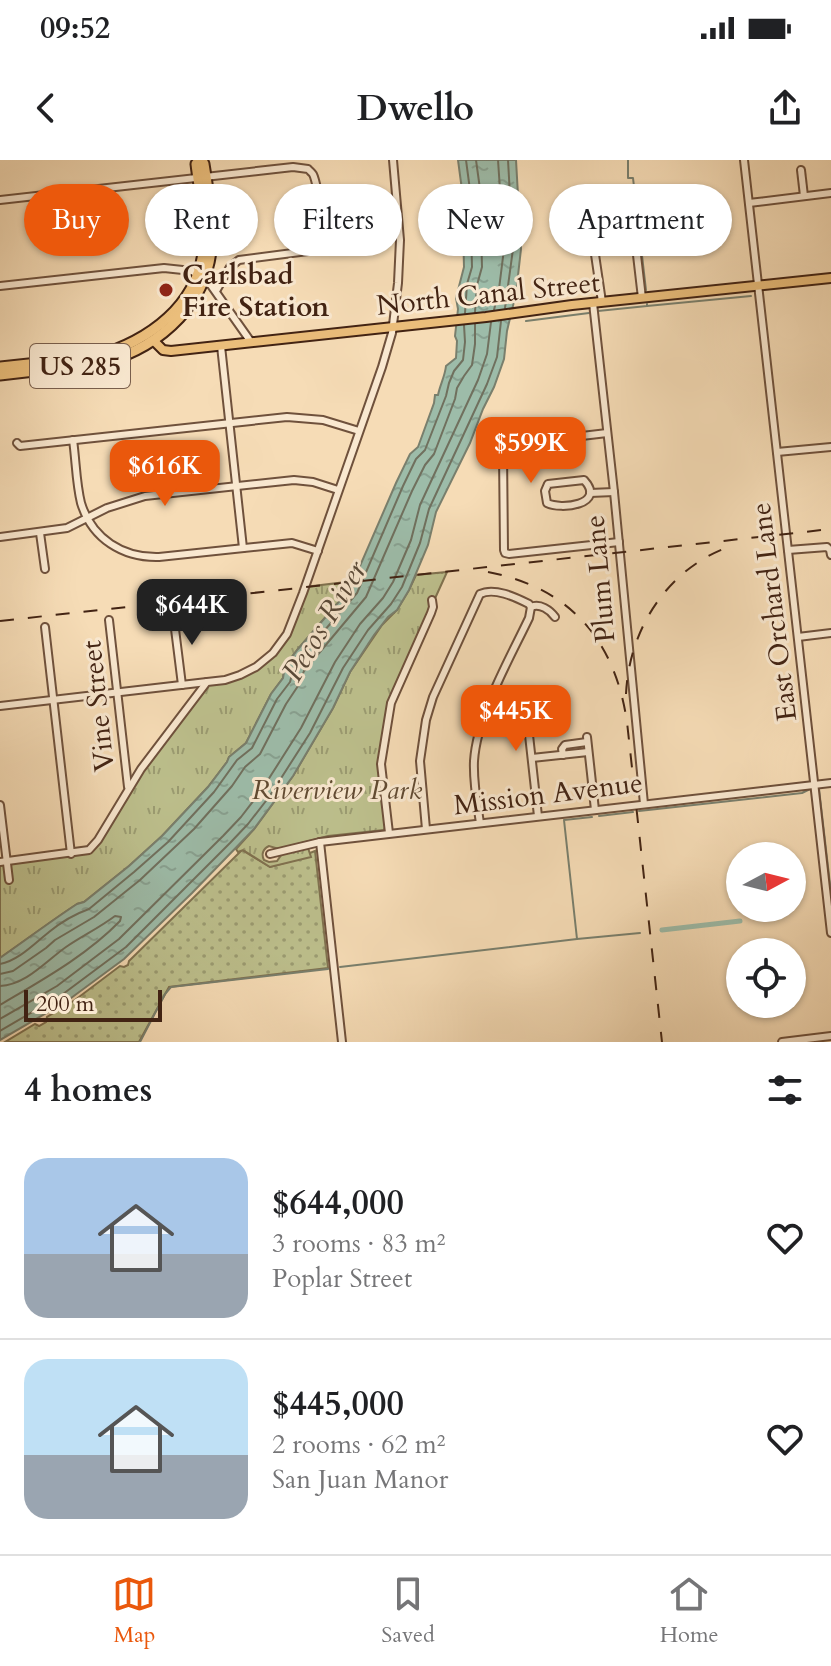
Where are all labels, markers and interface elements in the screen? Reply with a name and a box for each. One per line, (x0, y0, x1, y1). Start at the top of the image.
text: 09:52 (40, 8, 110, 49)
text: Dwello (357, 84, 474, 133)
icon: back (24, 86, 68, 130)
icon: share (763, 86, 807, 130)
chip: Buy (24, 184, 129, 256)
chip: Rent (145, 184, 258, 256)
chip: Filters (274, 184, 402, 256)
chip: New (418, 184, 533, 256)
chip: Apartment (549, 184, 732, 256)
place label: Carlsbad Fire Station (182, 256, 329, 326)
street label: North Canal Street (374, 263, 602, 325)
marker: Carlsbad Fire Station (157, 281, 175, 299)
road number: US 285 (30, 344, 130, 388)
pin: $599K (475, 417, 587, 485)
text: $599K (494, 425, 568, 460)
pin: $616K (109, 440, 221, 508)
text: $616K (128, 448, 202, 483)
street label: East Orchard Lane (742, 500, 806, 723)
street label: Plum Lane (575, 514, 624, 644)
water label: Pecos River (272, 552, 377, 689)
pin: $644K (136, 579, 248, 647)
text: $644K (155, 587, 229, 622)
street label: Vine Street (72, 638, 124, 774)
pin: $445K (460, 685, 572, 753)
text: $445K (479, 693, 553, 728)
street label: Mission Avenue (451, 764, 645, 824)
park label: Riverview Park (252, 771, 422, 809)
north arrow (726, 842, 806, 922)
map controls (726, 842, 806, 1018)
button: locate (726, 938, 806, 1018)
scale bar (24, 986, 162, 1022)
text: 200 m (36, 989, 94, 1019)
text: 4 homes (24, 1067, 152, 1113)
icon: filters (763, 1068, 807, 1112)
text: $644,000 (272, 1180, 404, 1226)
icon: home (88, 1190, 184, 1286)
icon: heart (763, 1216, 807, 1260)
text: 3 rooms · 83 m² (272, 1226, 445, 1261)
text: Poplar Street (272, 1261, 412, 1296)
text: $445,000 (272, 1381, 404, 1427)
icon: home (88, 1391, 184, 1487)
icon: heart (763, 1417, 807, 1461)
text: 2 rooms · 62 m² (272, 1427, 445, 1462)
text: San Juan Manor (272, 1462, 448, 1497)
tab: Map (112, 1572, 156, 1650)
tab: Saved (381, 1572, 435, 1650)
tab: Home (660, 1572, 719, 1650)

